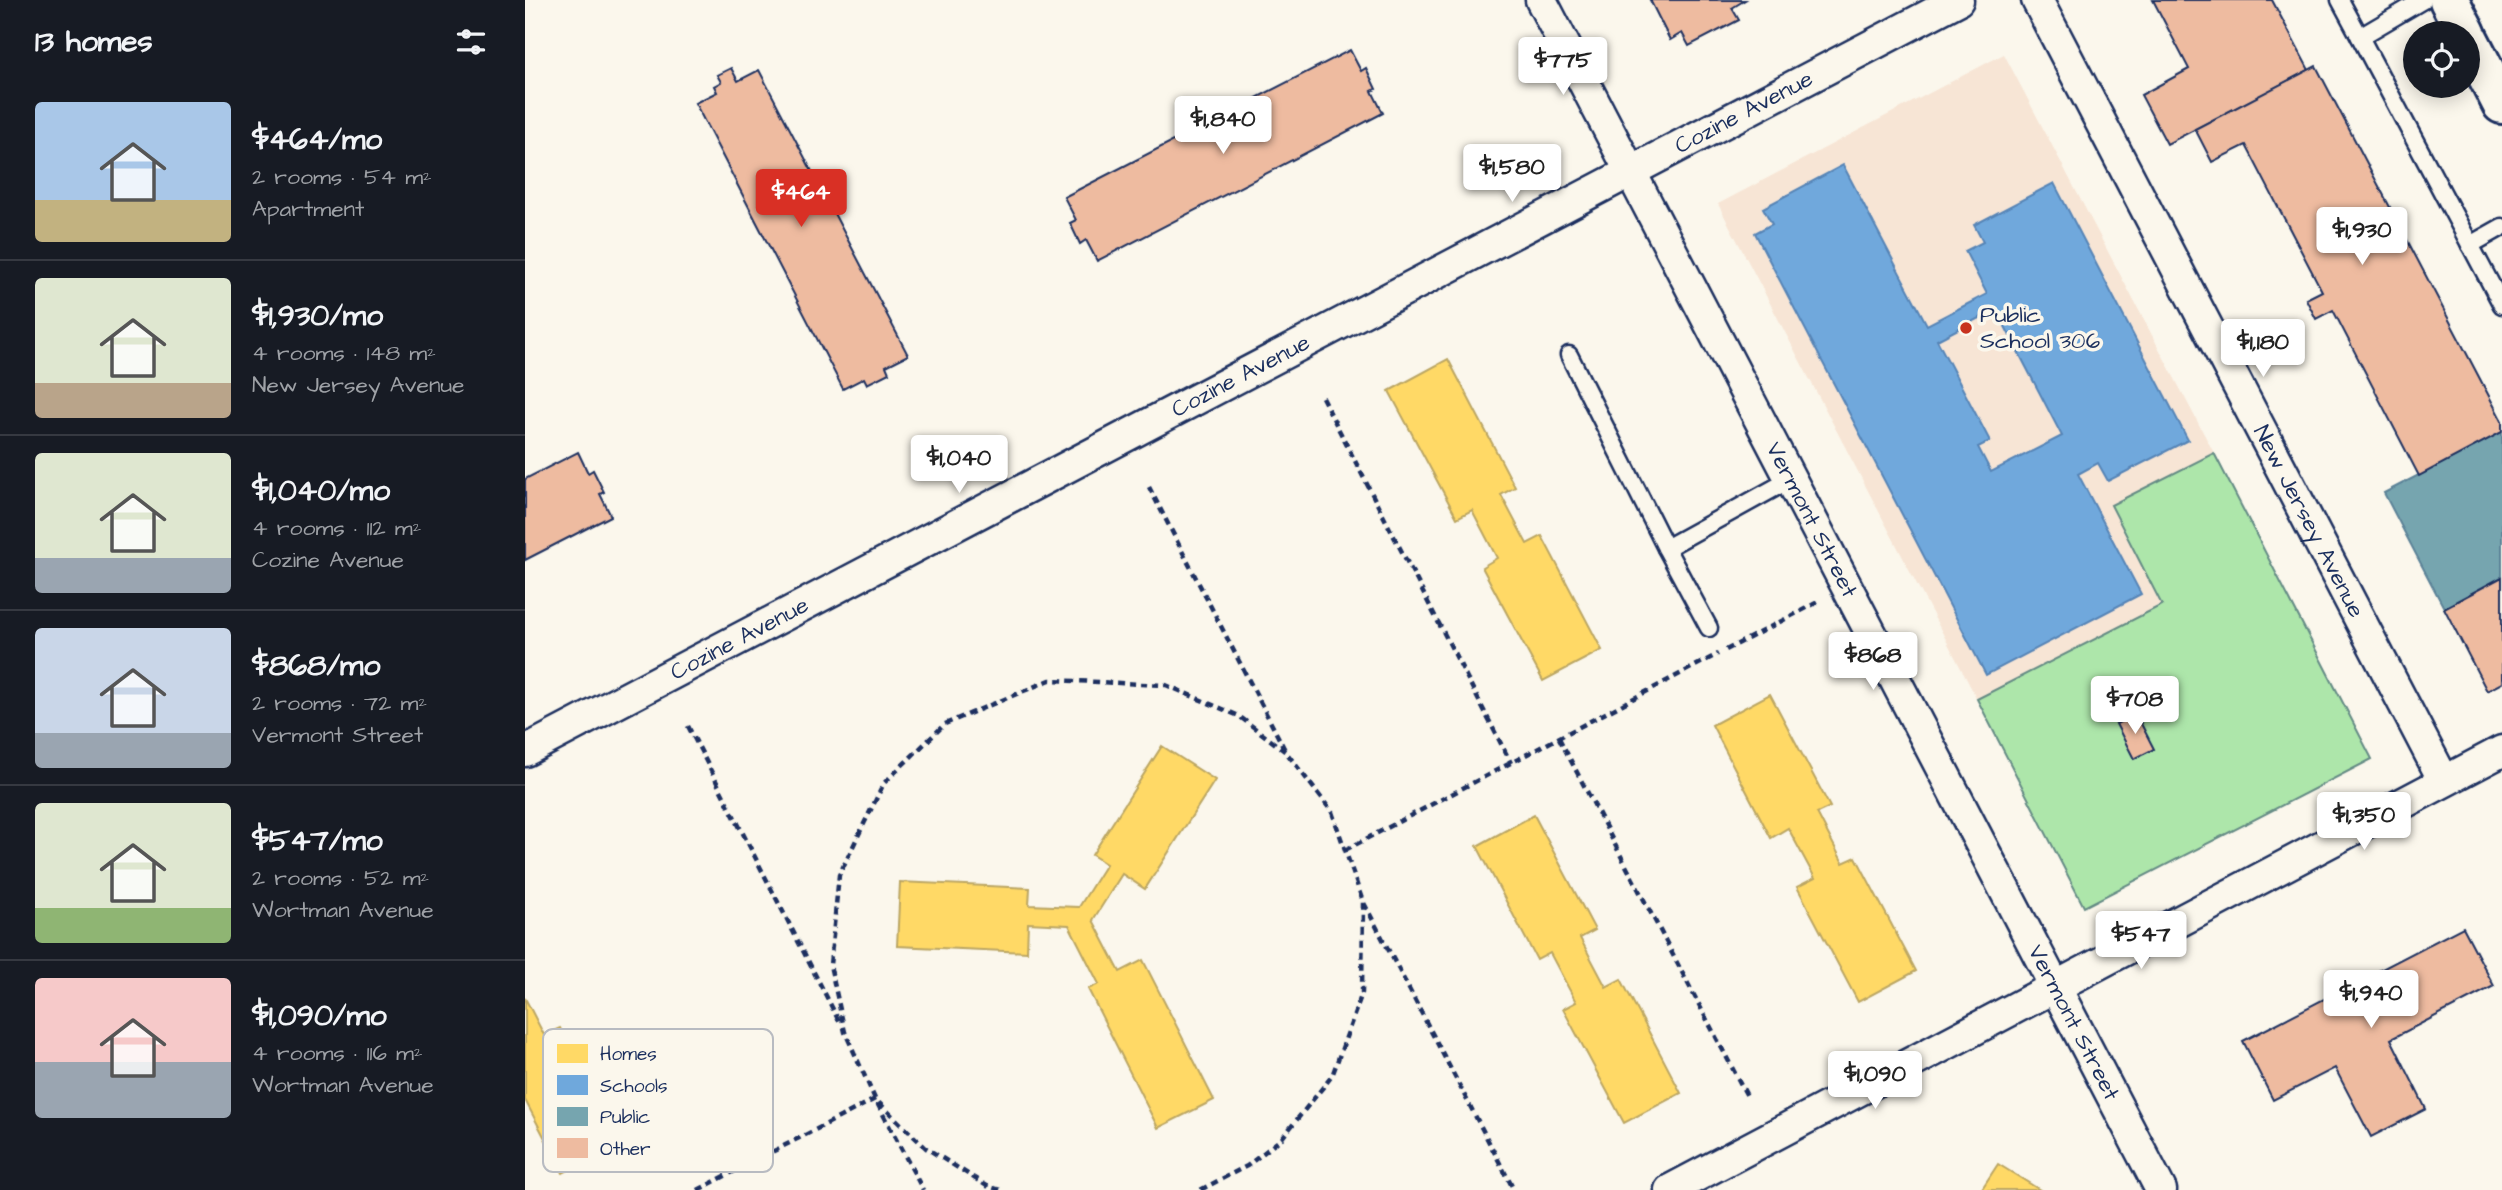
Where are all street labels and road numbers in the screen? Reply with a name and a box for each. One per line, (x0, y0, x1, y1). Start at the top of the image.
street label: Cozine Avenue (1669, 63, 1819, 162)
street label: Cozine Avenue (1166, 326, 1315, 425)
street label: New Jersey Avenue (2245, 420, 2372, 623)
street label: Vermont Street (1758, 436, 1866, 604)
street label: Cozine Avenue (665, 589, 814, 688)
street label: Vermont Street (2020, 939, 2128, 1107)

